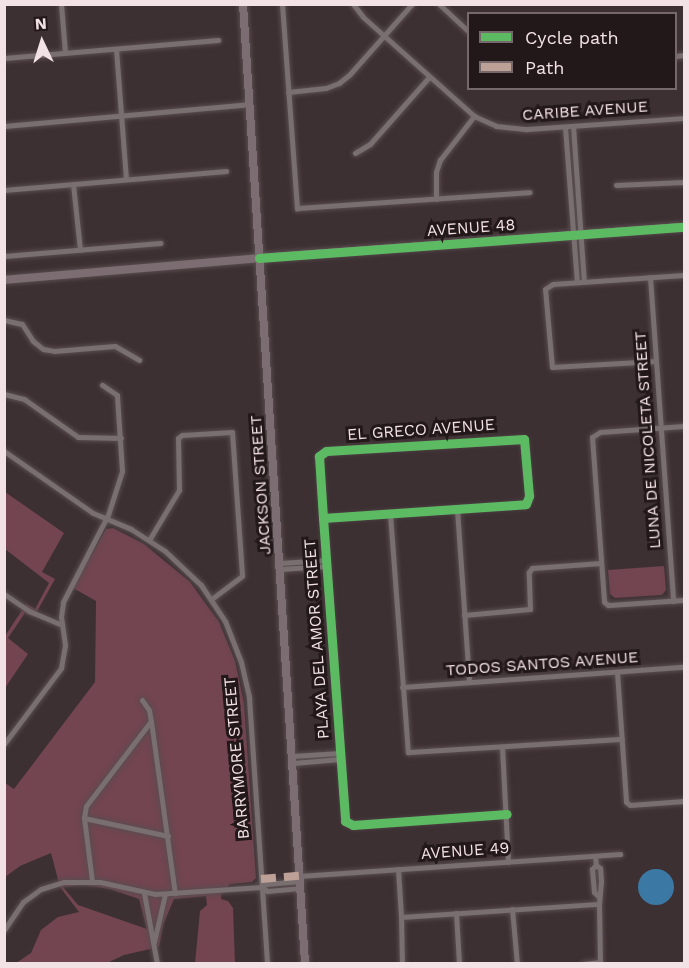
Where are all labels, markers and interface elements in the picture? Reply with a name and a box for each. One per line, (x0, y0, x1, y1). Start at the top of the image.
north arrow (12, 12, 72, 72)
legend (467, 12, 677, 90)
text: N (34, 14, 47, 33)
text: Cycle path (525, 27, 619, 48)
text: Path (525, 57, 565, 78)
street label: CARIBE AVENUE (521, 97, 649, 125)
street label: AVENUE 48 (426, 215, 516, 241)
street label: LUNA DE NICOLETA STREET (631, 330, 665, 550)
street label: JACKSON STREET (247, 415, 275, 555)
street label: EL GRECO AVENUE (346, 415, 496, 445)
street label: PLAYA DEL AMOR STREET (300, 537, 334, 741)
street label: TODOS SANTOS AVENUE (445, 648, 639, 680)
street label: BARRYMORE STREET (220, 676, 254, 840)
street label: AVENUE 49 (420, 838, 510, 864)

